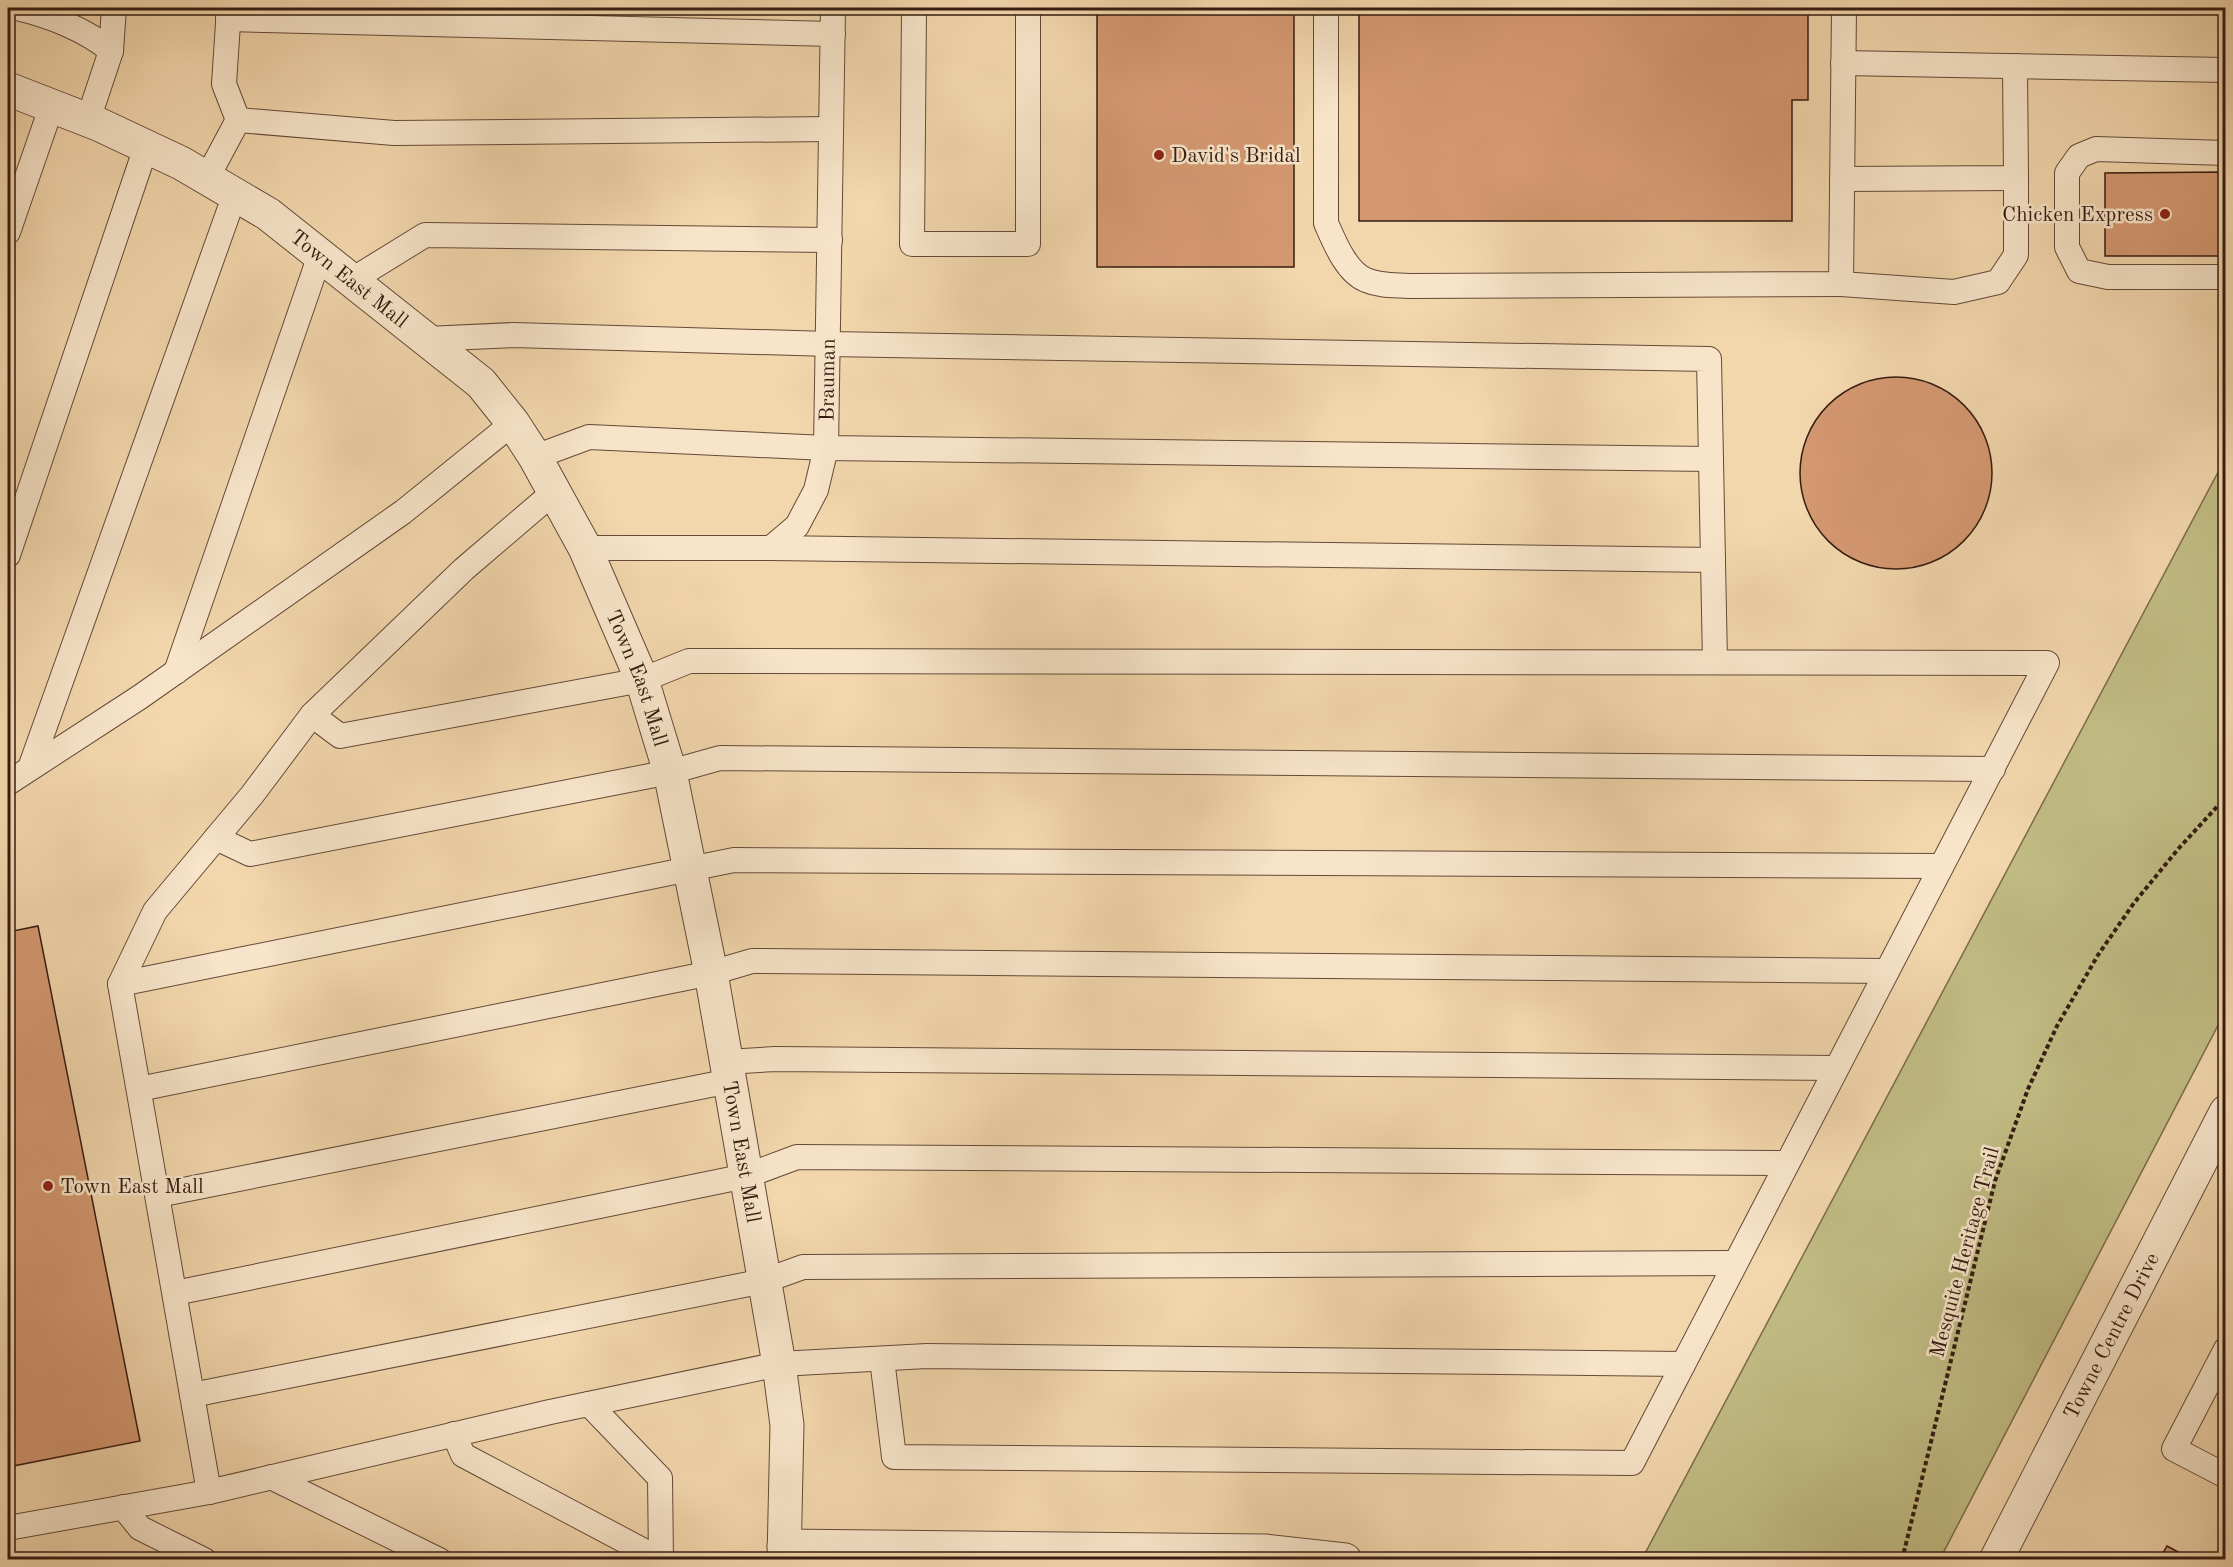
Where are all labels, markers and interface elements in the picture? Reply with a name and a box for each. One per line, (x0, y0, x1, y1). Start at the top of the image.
place label: David's Bridal (1171, 146, 1301, 167)
marker: David's Bridal (1152, 148, 1166, 162)
place label: Chicken Express (2002, 205, 2153, 226)
marker: Chicken Express (2158, 207, 2172, 221)
street label: Town East Mall (286, 227, 412, 333)
street label: Brauman (817, 338, 840, 422)
street label: Town East Mall (601, 607, 671, 749)
street label: Town East Mall (718, 1079, 763, 1225)
street label: Mesquite Heritage Trail (1927, 1145, 2004, 1360)
place label: Town East Mall (60, 1177, 204, 1198)
marker: Town East Mall (41, 1179, 55, 1193)
street label: Towne Centre Drive (2061, 1250, 2164, 1423)

